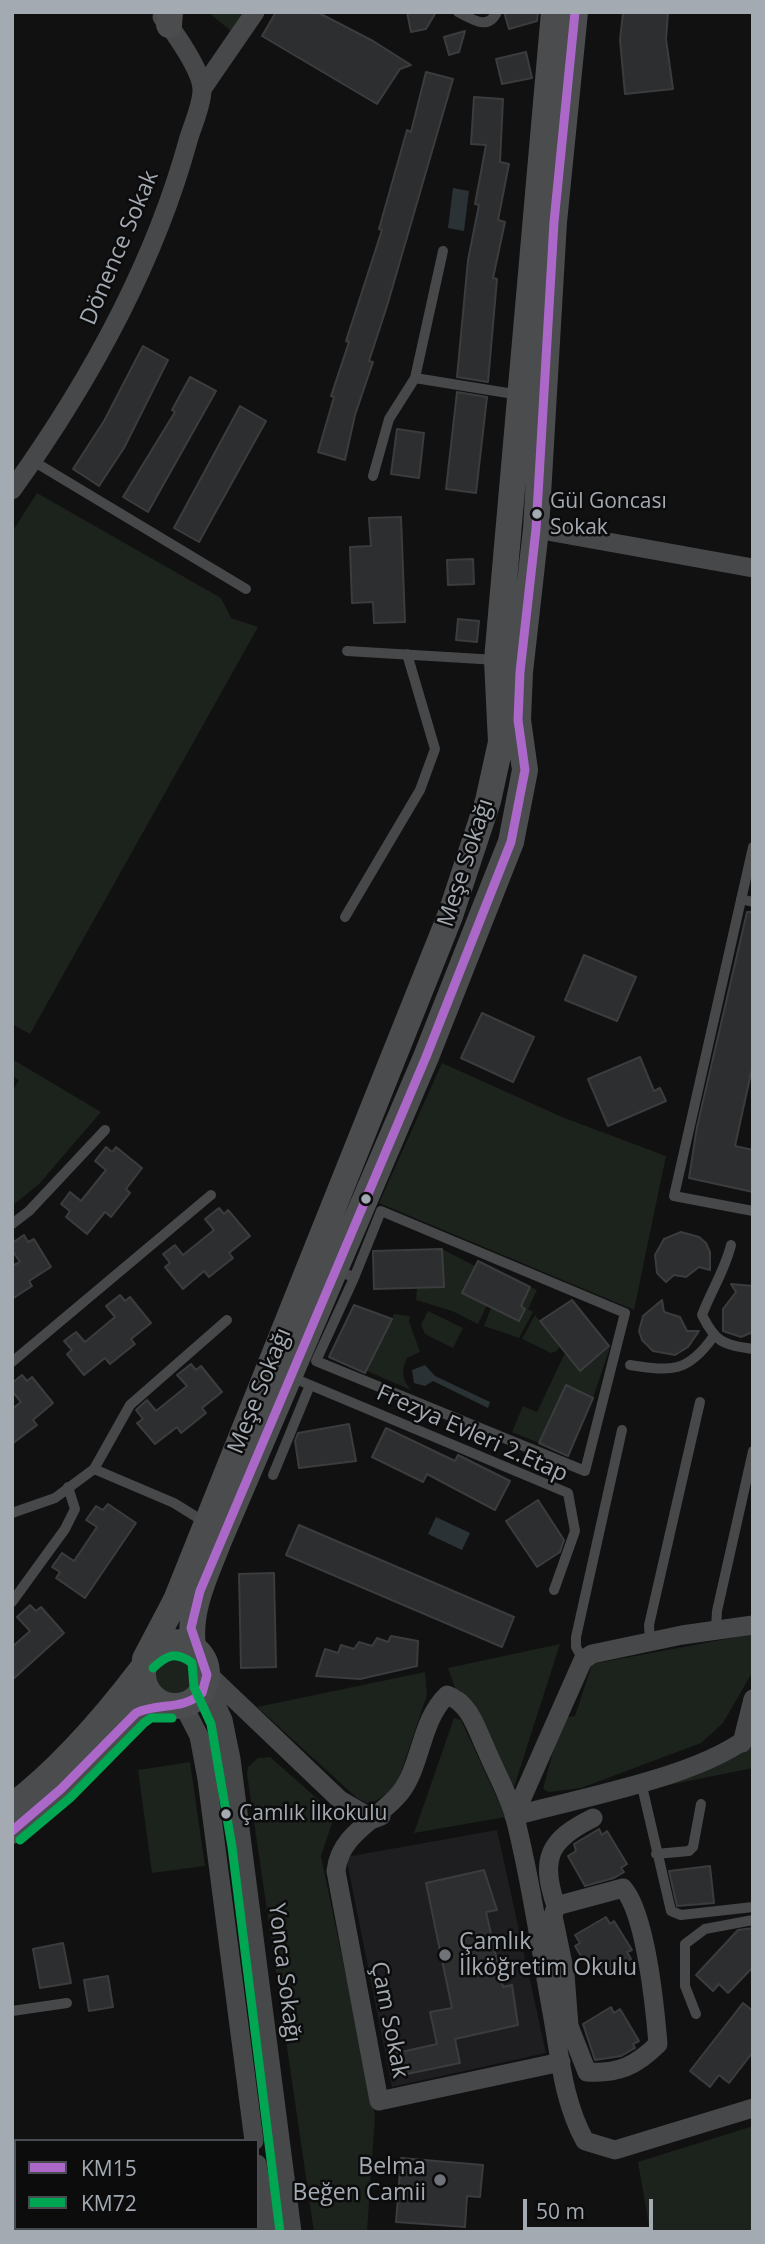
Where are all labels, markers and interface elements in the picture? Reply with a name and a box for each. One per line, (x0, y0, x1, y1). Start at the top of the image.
street label: Dönence Sokak (75, 167, 165, 329)
place label: Gül Goncası Sokak (550, 489, 667, 539)
marker: Gül Goncası Sokak (530, 507, 544, 521)
street label: Meşe Sokağı (432, 795, 500, 931)
unlabelled marker (359, 1192, 373, 1206)
street label: Meşe Sokağı (222, 1324, 298, 1458)
street label: Frezya Evleri 2.Etap (372, 1379, 572, 1489)
place label: Çamlık İlkokulu (239, 1801, 387, 1827)
marker: Çamlık İlkokulu (219, 1807, 233, 1821)
street label: Yonca Sokağı (262, 1902, 306, 2044)
place label: Çamlık İlköğretim Okulu (459, 1928, 637, 1982)
marker: Çamlık İlköğretim Okulu (437, 1947, 453, 1963)
street label: Çam Sokak (364, 1959, 414, 2081)
legend (14, 2139, 259, 2230)
place label: Belma Beğen Camii (293, 2153, 426, 2207)
text: KM15 (81, 2154, 137, 2182)
marker: Belma Beğen Camii (432, 2172, 448, 2188)
scale bar (527, 2184, 656, 2228)
text: KM72 (81, 2189, 137, 2217)
text: 50 m (536, 2197, 585, 2225)

